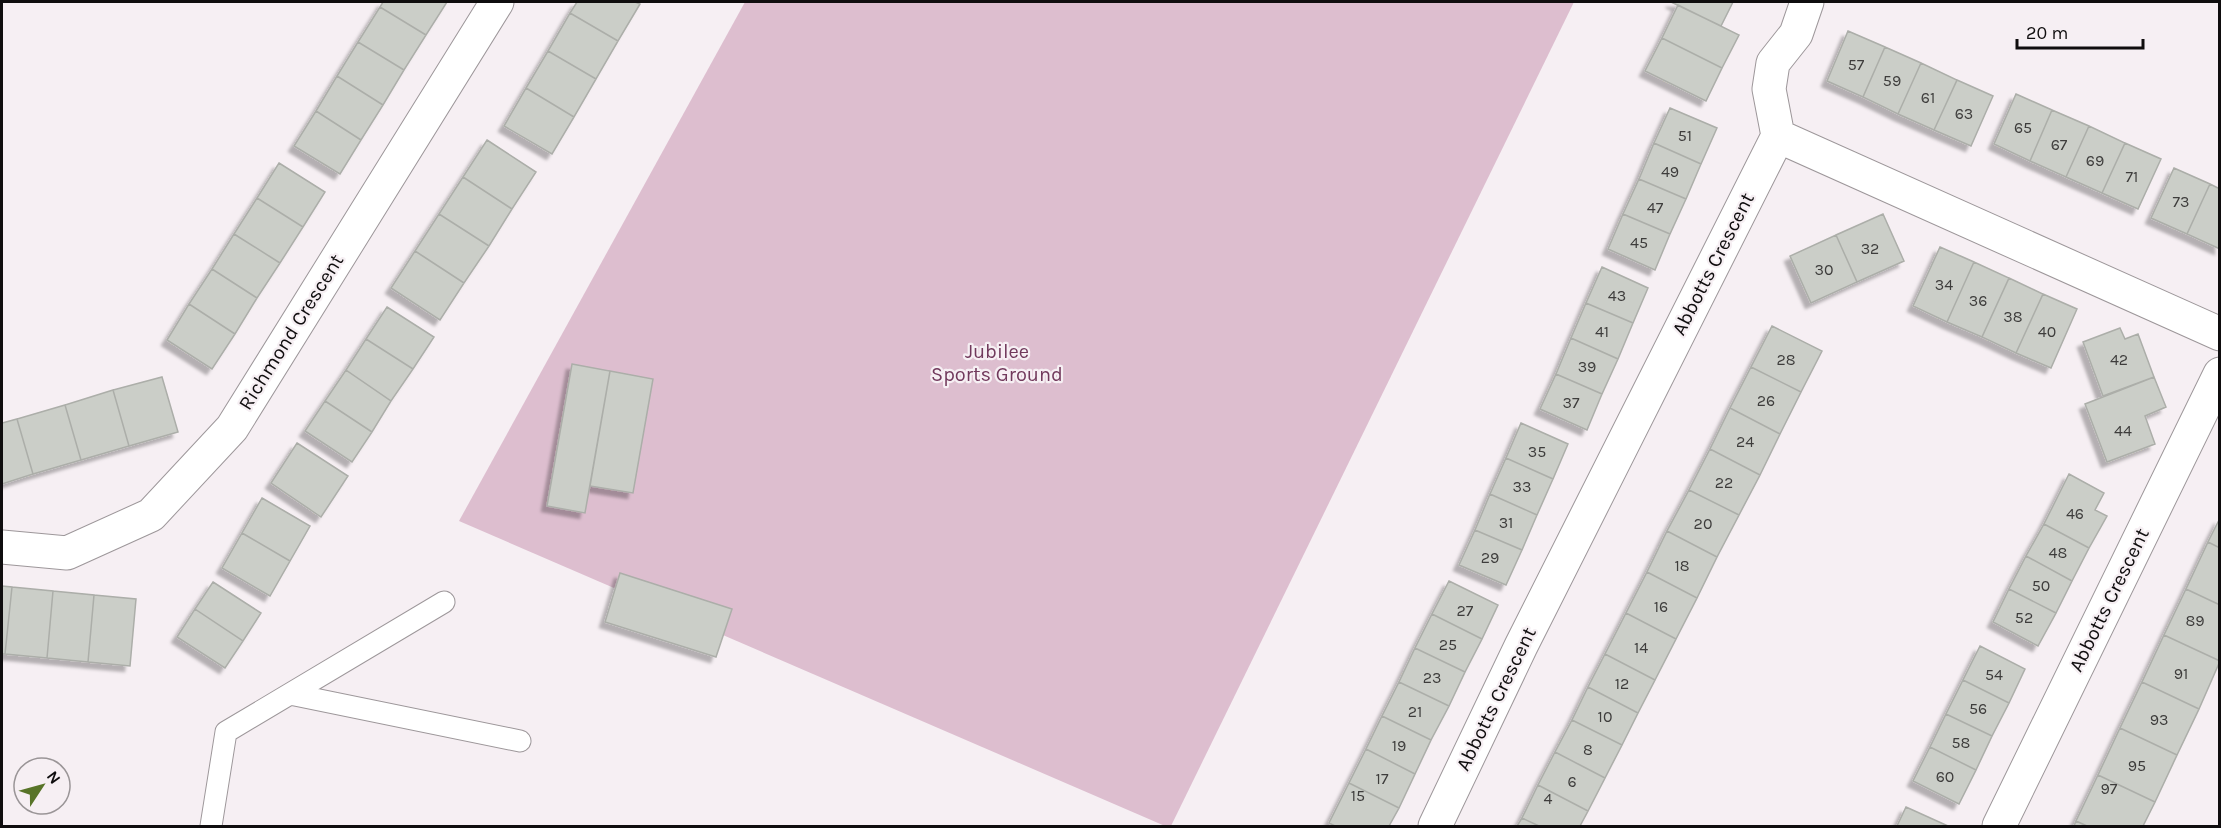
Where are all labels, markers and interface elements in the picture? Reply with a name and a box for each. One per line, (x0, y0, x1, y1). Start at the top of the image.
scale bar (2017, 12, 2143, 50)
text: 20 m (2026, 22, 2068, 44)
house number: 57 (1848, 55, 1865, 74)
house number: 59 (1883, 71, 1901, 90)
house number: 61 (1921, 88, 1935, 107)
house number: 63 (1955, 104, 1973, 123)
house number: 65 (2014, 118, 2032, 137)
house number: 51 (1678, 126, 1692, 145)
house number: 67 (2051, 135, 2068, 154)
house number: 69 (2086, 151, 2104, 170)
house number: 49 (1661, 162, 1679, 181)
house number: 71 (2126, 167, 2138, 186)
street label: Abbotts Crescent (1667, 188, 1759, 339)
house number: 73 (2173, 192, 2189, 211)
house number: 47 (1647, 198, 1664, 217)
house number: 45 (1630, 233, 1648, 252)
house number: 32 (1861, 239, 1879, 258)
street label: Richmond Crescent (234, 249, 349, 414)
house number: 30 (1815, 260, 1833, 279)
house number: 34 (1935, 275, 1953, 294)
house number: 43 (1608, 286, 1626, 305)
house number: 36 (1969, 291, 1987, 310)
house number: 38 (2003, 307, 2023, 326)
house number: 41 (1595, 322, 1609, 341)
house number: 40 (2038, 322, 2056, 341)
park label: Jubilee Sports Ground (931, 340, 1063, 386)
house number: 28 (1776, 350, 1796, 369)
house number: 42 (2110, 350, 2128, 369)
house number: 39 (1578, 357, 1596, 376)
house number: 26 (1757, 391, 1775, 410)
house number: 37 (1563, 393, 1580, 412)
house number: 44 (2114, 421, 2132, 440)
house number: 24 (1736, 432, 1754, 451)
house number: 35 (1528, 442, 1546, 461)
house number: 22 (1715, 473, 1733, 492)
house number: 33 (1513, 477, 1531, 496)
house number: 46 (2066, 504, 2084, 523)
house number: 31 (1499, 513, 1513, 532)
house number: 20 (1694, 514, 1712, 533)
street label: Abbotts Crescent (2064, 524, 2154, 676)
house number: 48 (2049, 543, 2067, 562)
house number: 29 (1481, 548, 1499, 567)
house number: 18 (1674, 556, 1690, 575)
house number: 50 (2032, 576, 2050, 595)
house number: 16 (1654, 597, 1668, 616)
house number: 27 (1457, 601, 1474, 620)
house number: 52 (2015, 608, 2033, 627)
house number: 89 (2185, 611, 2205, 630)
street label: Abbotts Crescent (1451, 623, 1541, 775)
house number: 25 (1439, 635, 1457, 654)
house number: 14 (1634, 638, 1648, 657)
house number: 91 (2174, 664, 2188, 683)
house number: 54 (1985, 665, 2003, 684)
house number: 23 (1423, 668, 1441, 687)
house number: 12 (1615, 674, 1629, 693)
house number: 56 (1969, 699, 1987, 718)
house number: 21 (1408, 702, 1422, 721)
house number: 10 (1598, 707, 1612, 726)
house number: 93 (2150, 710, 2168, 729)
house number: 58 (1952, 733, 1970, 752)
house number: 19 (1392, 736, 1406, 755)
house number: 8 (1583, 740, 1593, 759)
north arrow (12, 756, 72, 816)
house number: 95 (2128, 756, 2146, 775)
text: N (43, 767, 65, 788)
house number: 60 (1936, 767, 1954, 786)
house number: 17 (1376, 769, 1389, 788)
house number: 6 (1567, 772, 1577, 791)
house number: 97 (2101, 779, 2118, 798)
house number: 15 (1351, 786, 1365, 805)
house number: 4 (1544, 789, 1553, 808)

